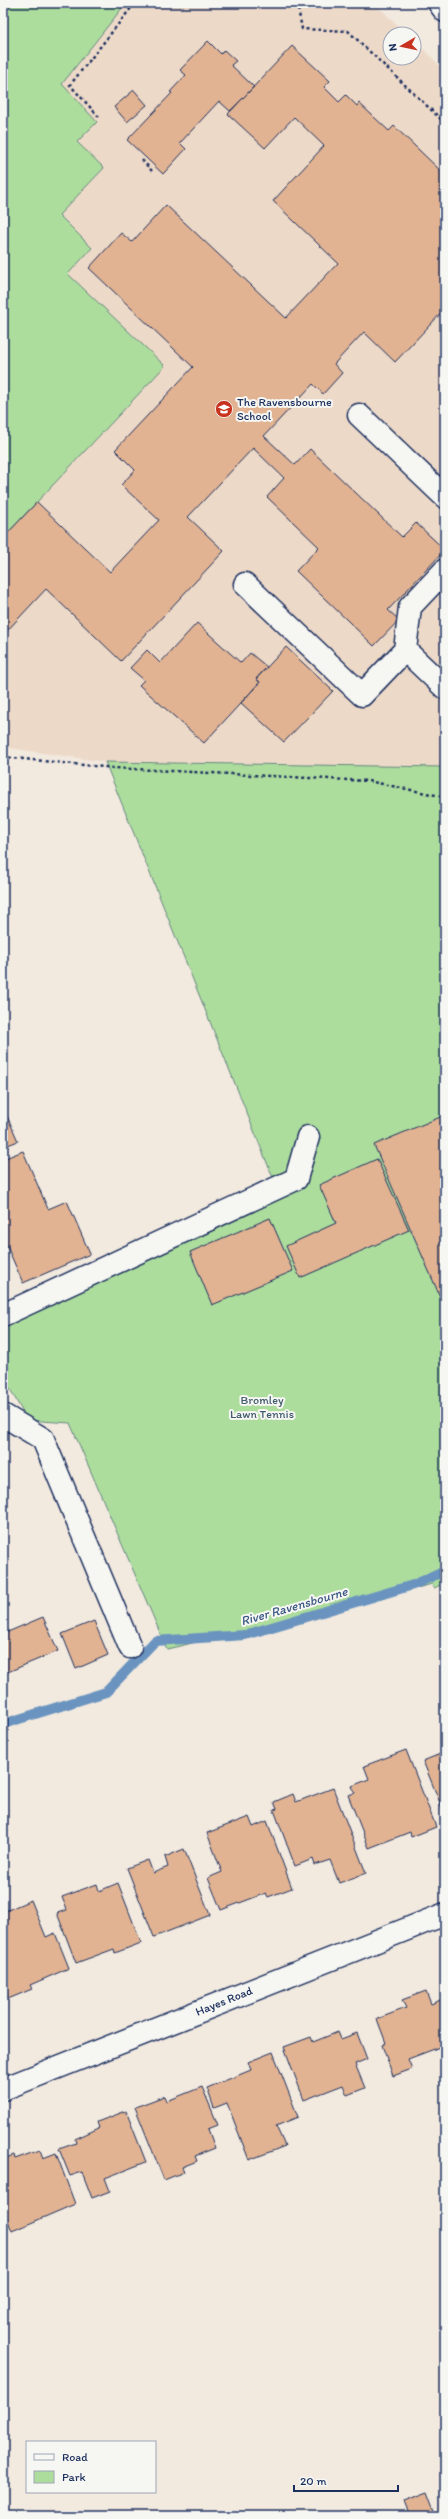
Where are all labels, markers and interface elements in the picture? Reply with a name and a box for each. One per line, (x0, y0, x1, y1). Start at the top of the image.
north arrow (382, 26, 422, 66)
text: N (386, 43, 400, 52)
place label: The Ravensbourne School (237, 395, 332, 423)
school or university icon: The Ravensbourne School (214, 399, 234, 419)
park label: Bromley Lawn Tennis (230, 1393, 294, 1421)
water label: River Ravensbourne (239, 1583, 350, 1628)
street label: Hayes Road (193, 1983, 255, 2019)
legend (26, 2441, 156, 2493)
text: Road (62, 2450, 88, 2464)
scale bar (294, 2467, 398, 2493)
text: Park (62, 2470, 86, 2484)
text: 20 m (300, 2474, 327, 2488)

